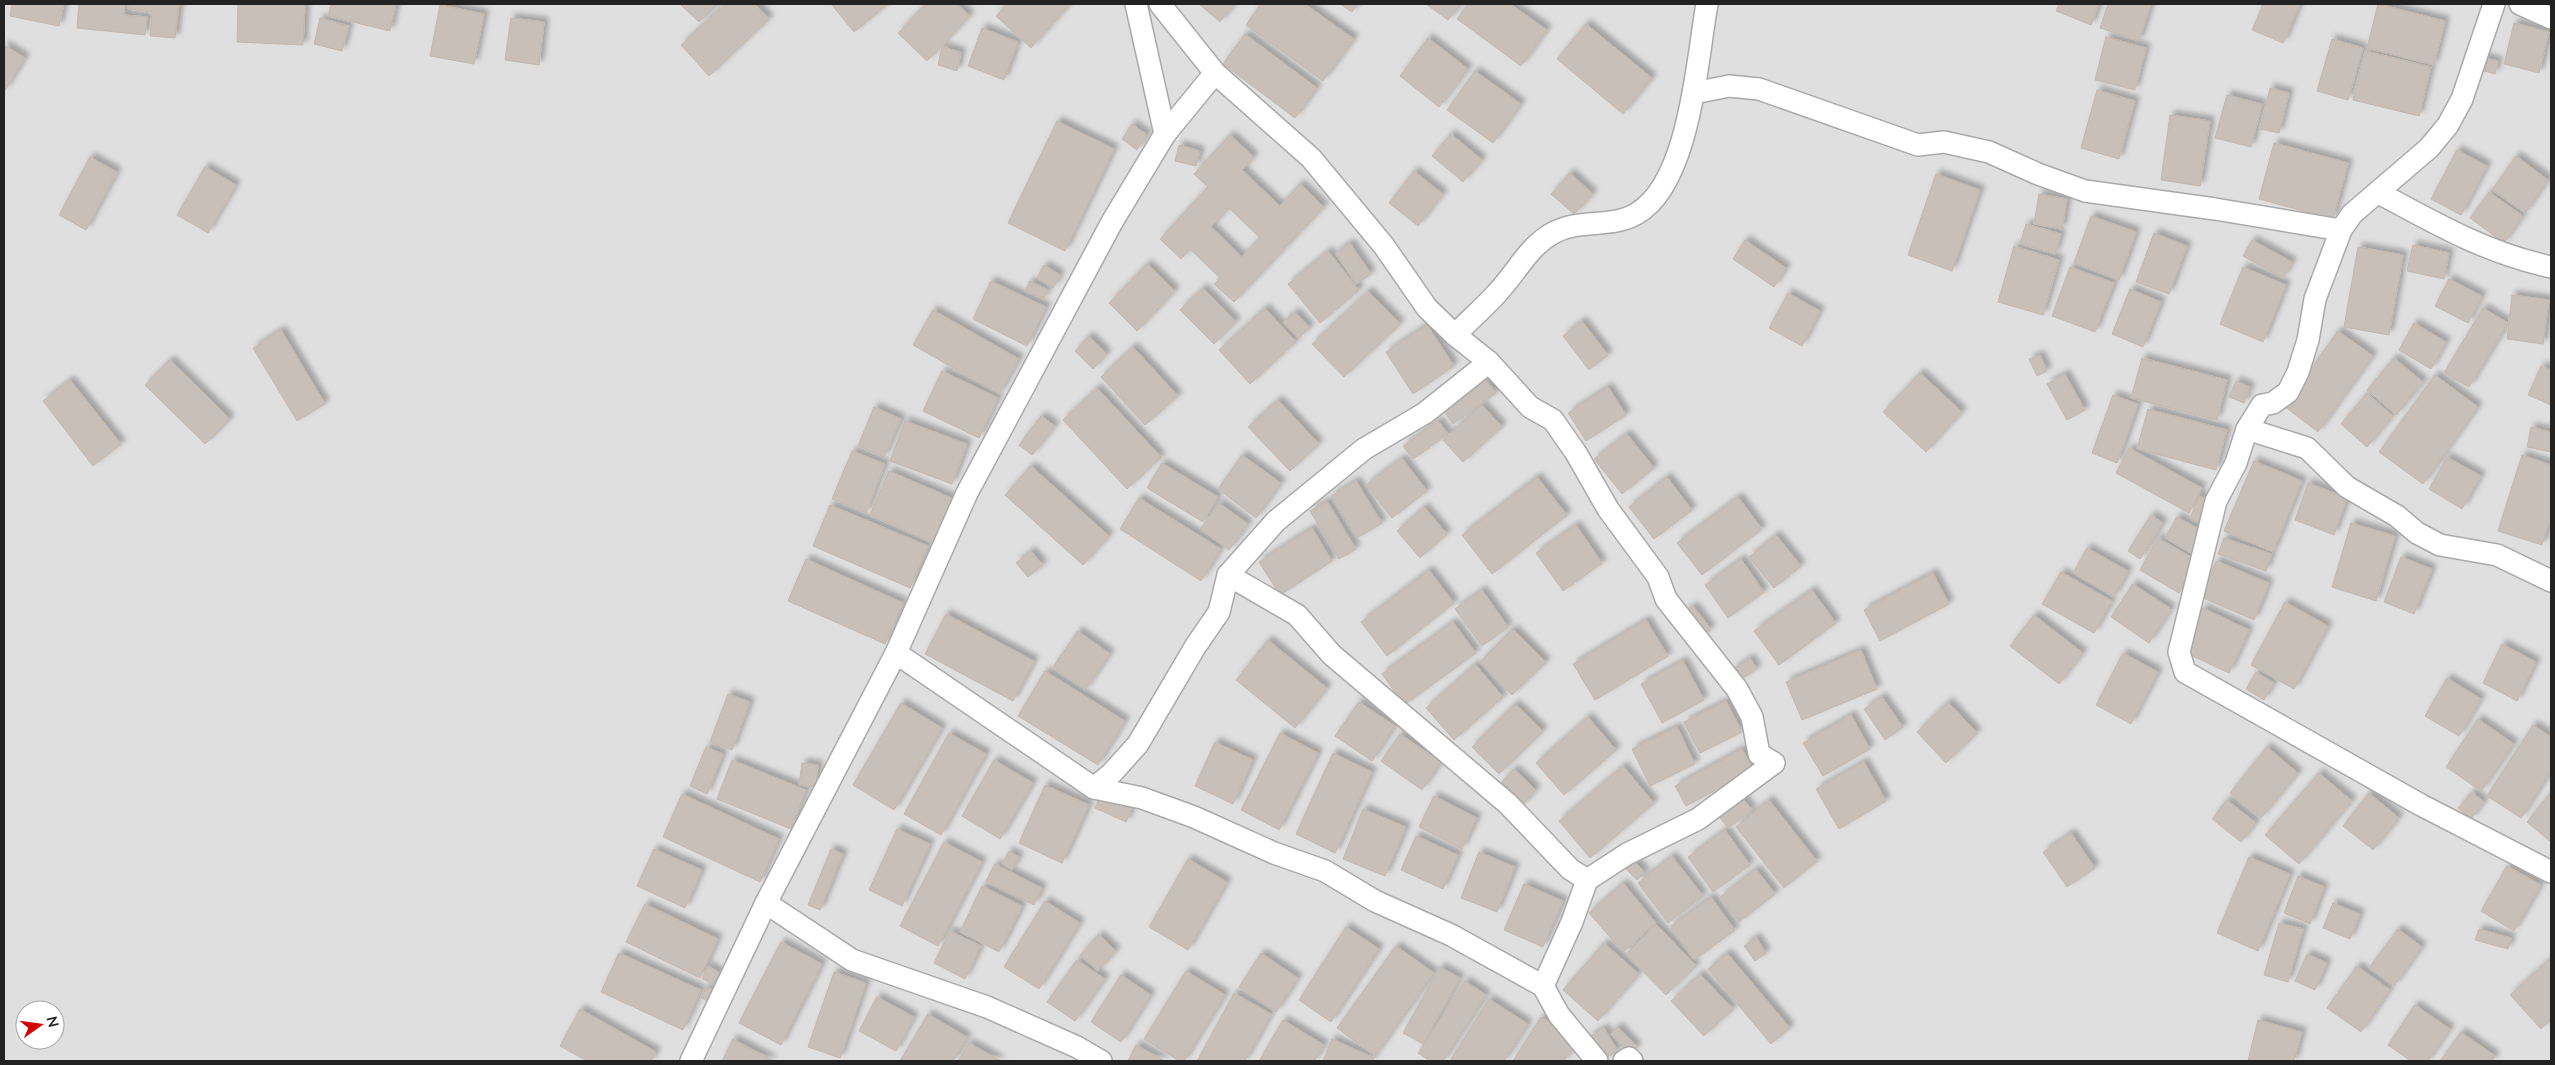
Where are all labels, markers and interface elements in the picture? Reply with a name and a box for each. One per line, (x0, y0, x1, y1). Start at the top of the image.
north arrow (15, 1000, 65, 1050)
text: N (44, 1014, 63, 1029)

